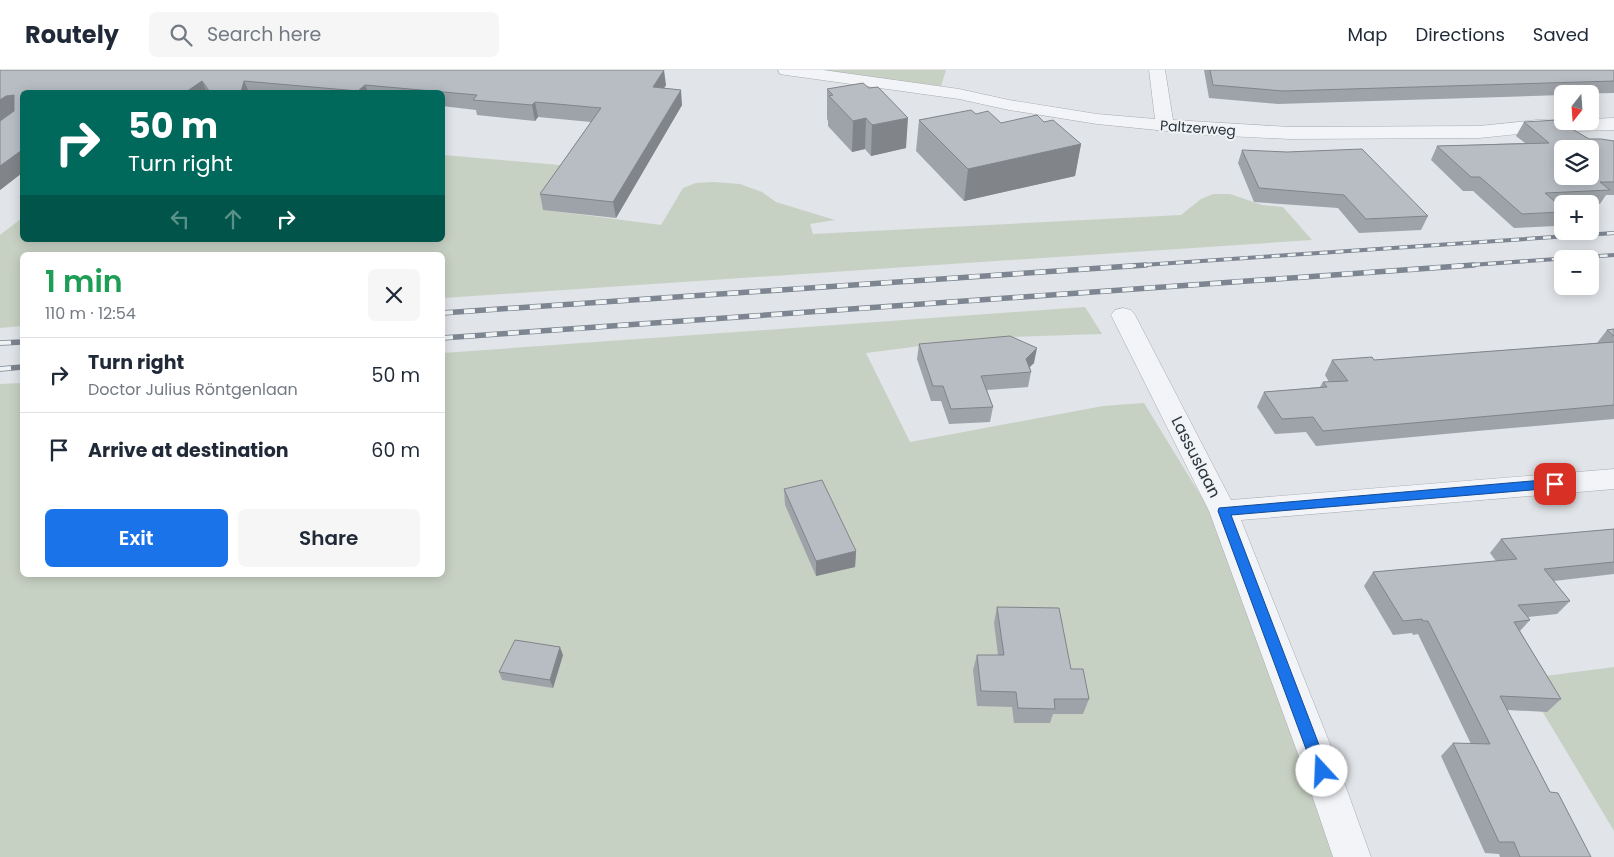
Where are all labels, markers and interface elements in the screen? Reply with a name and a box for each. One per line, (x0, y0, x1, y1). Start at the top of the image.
search box (149, 12, 499, 57)
text: Routely (25, 18, 119, 51)
icon: search (167, 21, 195, 49)
text: Search here (207, 21, 321, 48)
text: Map (1348, 22, 1387, 47)
text: Directions (1415, 22, 1505, 47)
text: Saved (1533, 22, 1589, 47)
north arrow (1554, 85, 1599, 130)
map controls (1554, 85, 1599, 295)
text: 50 m (128, 101, 218, 150)
icon: right (45, 110, 110, 175)
street label: Paltzerweg (1159, 115, 1237, 141)
button: layers (1554, 140, 1599, 185)
text: Turn right (128, 148, 233, 179)
button: + (1554, 195, 1599, 240)
icon: left (166, 205, 194, 233)
icon: ahead (219, 205, 247, 233)
icon: right (272, 205, 300, 233)
button: − (1554, 250, 1599, 295)
text: 1 min (45, 260, 123, 303)
button: close (368, 269, 420, 321)
text: 110 m · 12:54 (45, 302, 136, 325)
text: Turn right (88, 349, 184, 376)
icon: right (45, 361, 73, 389)
text: 50 m (371, 362, 420, 389)
text: Doctor Julius Röntgenlaan (88, 378, 298, 401)
street label: Lassuslaan (1166, 412, 1226, 502)
icon: arrive (45, 436, 73, 464)
text: Arrive at destination (88, 437, 289, 464)
text: 60 m (371, 437, 420, 464)
pin (1534, 463, 1576, 505)
icon: arrive (1541, 470, 1569, 498)
button: Exit (45, 509, 228, 567)
button: Share (238, 509, 420, 567)
position arrow (1295, 744, 1347, 796)

